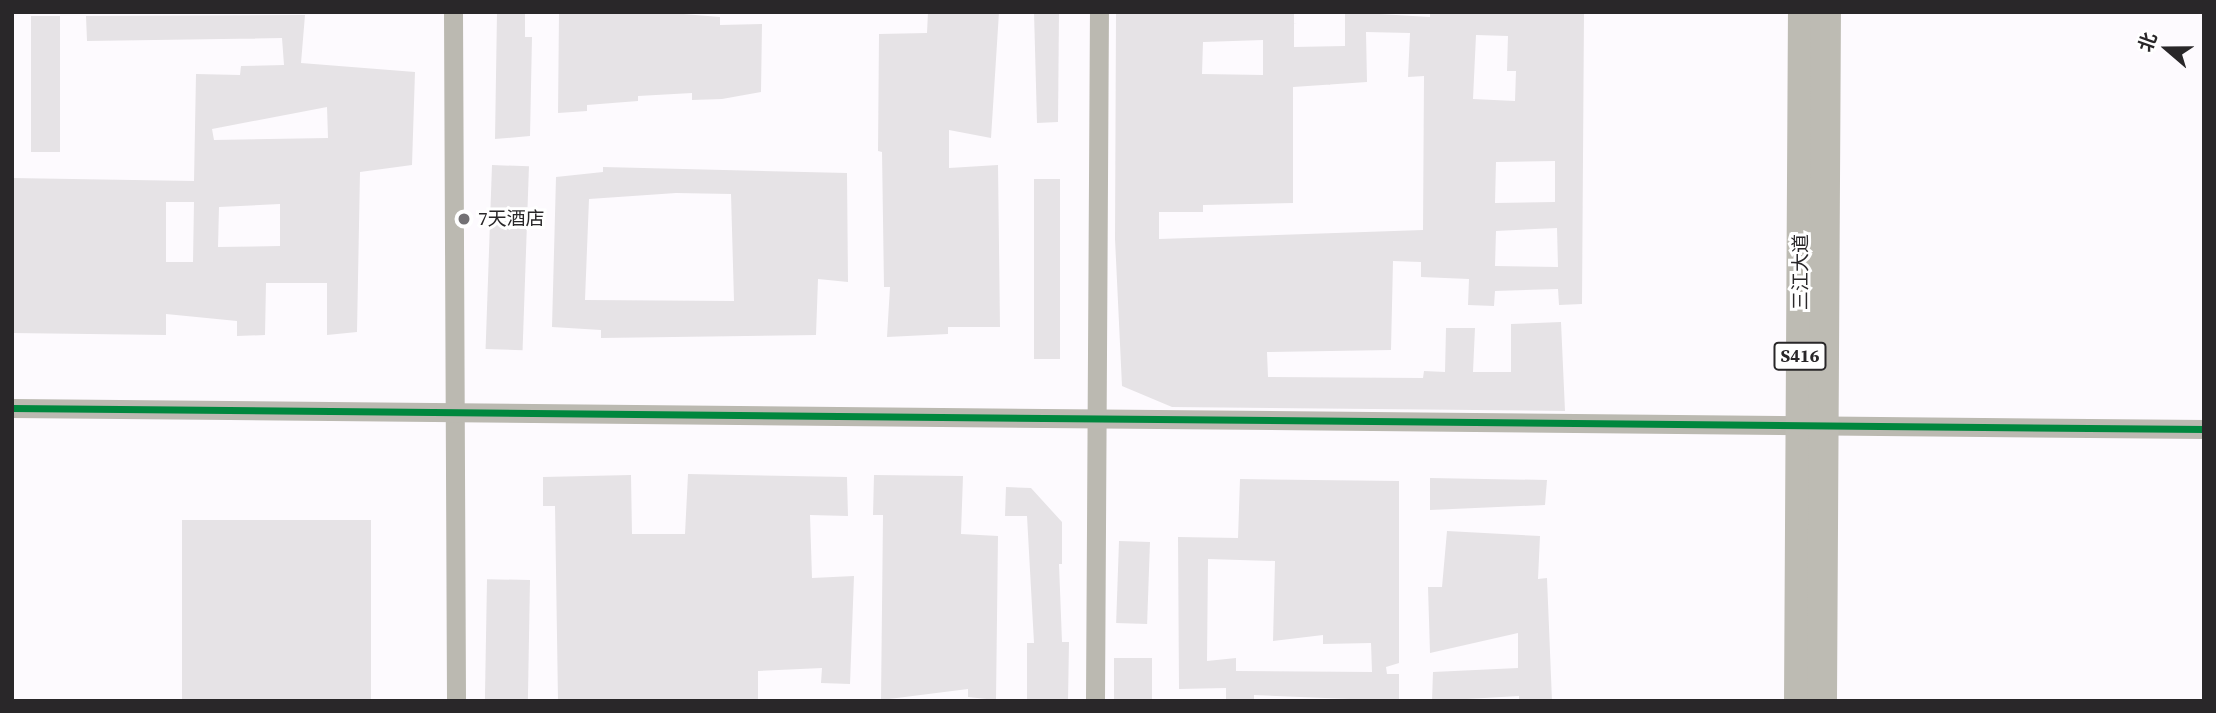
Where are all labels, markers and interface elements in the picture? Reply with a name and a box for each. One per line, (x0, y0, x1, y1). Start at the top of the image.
north arrow (2132, 14, 2202, 84)
text: 北 (2132, 28, 2163, 55)
place label: 7天酒店 (478, 208, 544, 230)
marker: 7天酒店 (456, 211, 472, 227)
street label: 三江大道 (1790, 234, 1812, 310)
road number: S416 (1772, 342, 1828, 370)

